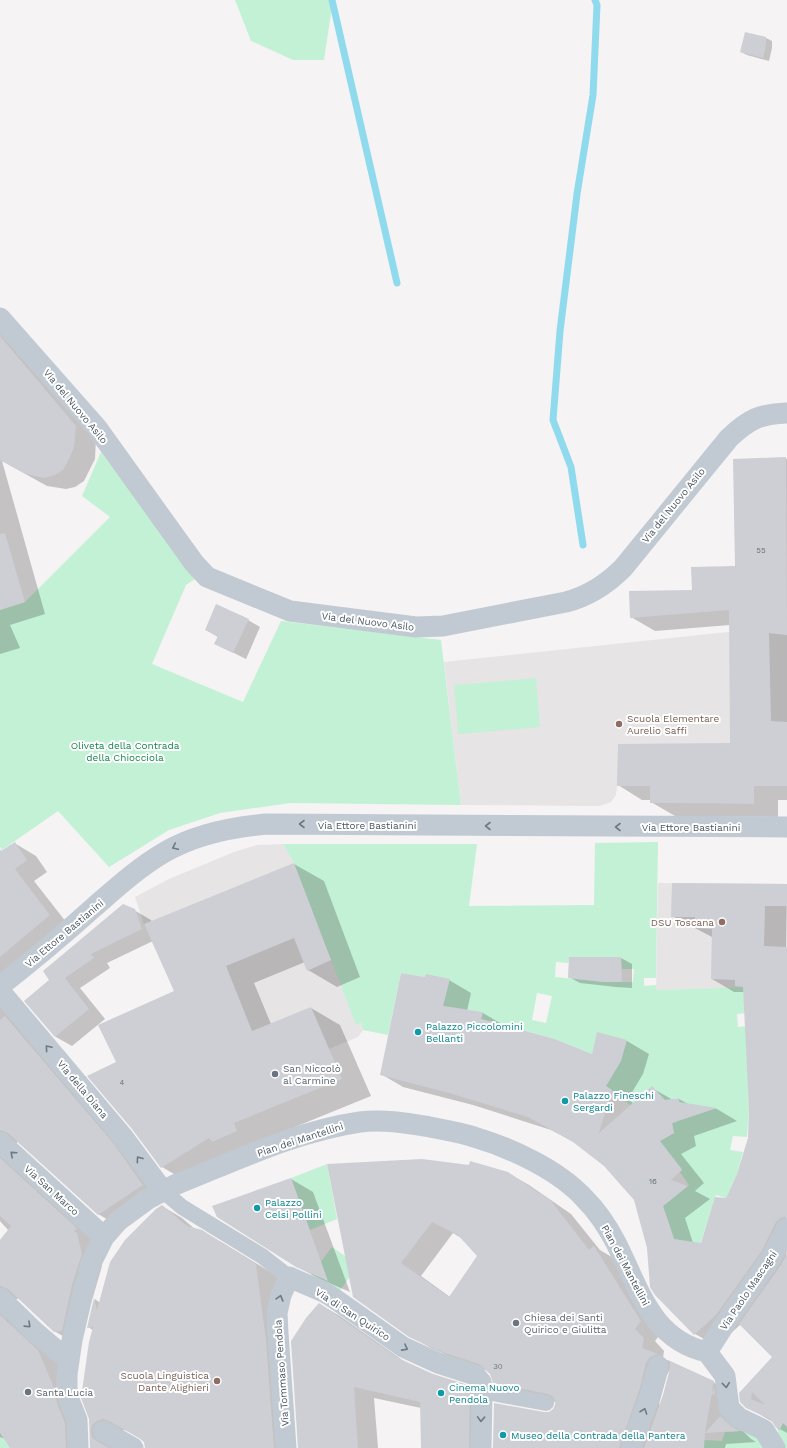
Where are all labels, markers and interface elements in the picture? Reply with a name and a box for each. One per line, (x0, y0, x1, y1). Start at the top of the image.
street label: Via del Nuovo Asilo (41, 367, 110, 446)
street label: Via del Nuovo Asilo (640, 466, 707, 545)
house number: 55 (756, 546, 766, 555)
street label: Via del Nuovo Asilo (321, 610, 415, 633)
place label: Scuola Elementare Aurelio Saffi (627, 713, 719, 736)
marker: Scuola Elementare Aurelio Saffi (614, 719, 624, 729)
park label: Oliveta della Contrada della Chiocciola (71, 740, 180, 763)
one-way arrow (299, 820, 305, 828)
street label: Via Ettore Bastianini (318, 820, 416, 831)
one-way arrow (485, 822, 491, 830)
street label: Via Ettore Bastianini (642, 822, 740, 833)
one-way arrow (615, 823, 621, 831)
one-way arrow (172, 842, 180, 850)
street label: Via Ettore Bastianini (23, 897, 106, 969)
place label: DSU Toscana (651, 917, 714, 928)
marker: DSU Toscana (717, 917, 727, 927)
place label: Palazzo Piccolomini Bellanti (426, 1021, 523, 1044)
marker: Palazzo Piccolomini Bellanti (413, 1027, 423, 1037)
one-way arrow (46, 1045, 53, 1052)
street label: Via della Diana (55, 1058, 110, 1121)
place label: San Niccolò al Carmine (283, 1063, 341, 1086)
marker: San Niccolò al Carmine (270, 1069, 280, 1079)
house number: 4 (120, 1078, 125, 1087)
place label: Palazzo Fineschi Sergardi (573, 1090, 654, 1113)
marker: Palazzo Fineschi Sergardi (560, 1096, 570, 1106)
street label: Pian dei Mantellini (256, 1120, 345, 1159)
one-way arrow (10, 1151, 18, 1159)
one-way arrow (137, 1157, 144, 1164)
street label: Via San Marco (22, 1163, 81, 1218)
house number: 16 (649, 1177, 657, 1186)
place label: Palazzo Celsi Pollini (265, 1197, 322, 1220)
marker: Palazzo Celsi Pollini (252, 1203, 262, 1213)
street label: Pian dei Mantellini (600, 1223, 652, 1308)
street label: Via Paolo Mascagni (718, 1249, 779, 1332)
street label: Via di San Quirico (313, 1286, 392, 1343)
one-way arrow (275, 1294, 284, 1301)
place label: Chiesa dei Santi Quirico e Giulitta (524, 1312, 607, 1335)
marker: Chiesa dei Santi Quirico e Giulitta (511, 1318, 521, 1328)
street label: Via Tommaso Pendola (272, 1319, 291, 1427)
one-way arrow (23, 1320, 31, 1328)
one-way arrow (401, 1343, 408, 1350)
house number: 30 (493, 1362, 503, 1371)
place label: Scuola Linguistica Dante Alighieri (121, 1370, 209, 1393)
marker: Scuola Linguistica Dante Alighieri (212, 1376, 222, 1386)
place label: Cinema Nuovo Pendola (449, 1382, 519, 1405)
one-way arrow (722, 1382, 731, 1388)
marker: Santa Lucia (23, 1387, 33, 1397)
place label: Santa Lucia (36, 1387, 93, 1398)
marker: Cinema Nuovo Pendola (436, 1388, 446, 1398)
one-way arrow (640, 1408, 648, 1415)
one-way arrow (477, 1416, 486, 1422)
marker: Museo della Contrada della Pantera (498, 1430, 508, 1440)
place label: Museo della Contrada della Pantera (511, 1430, 686, 1441)

